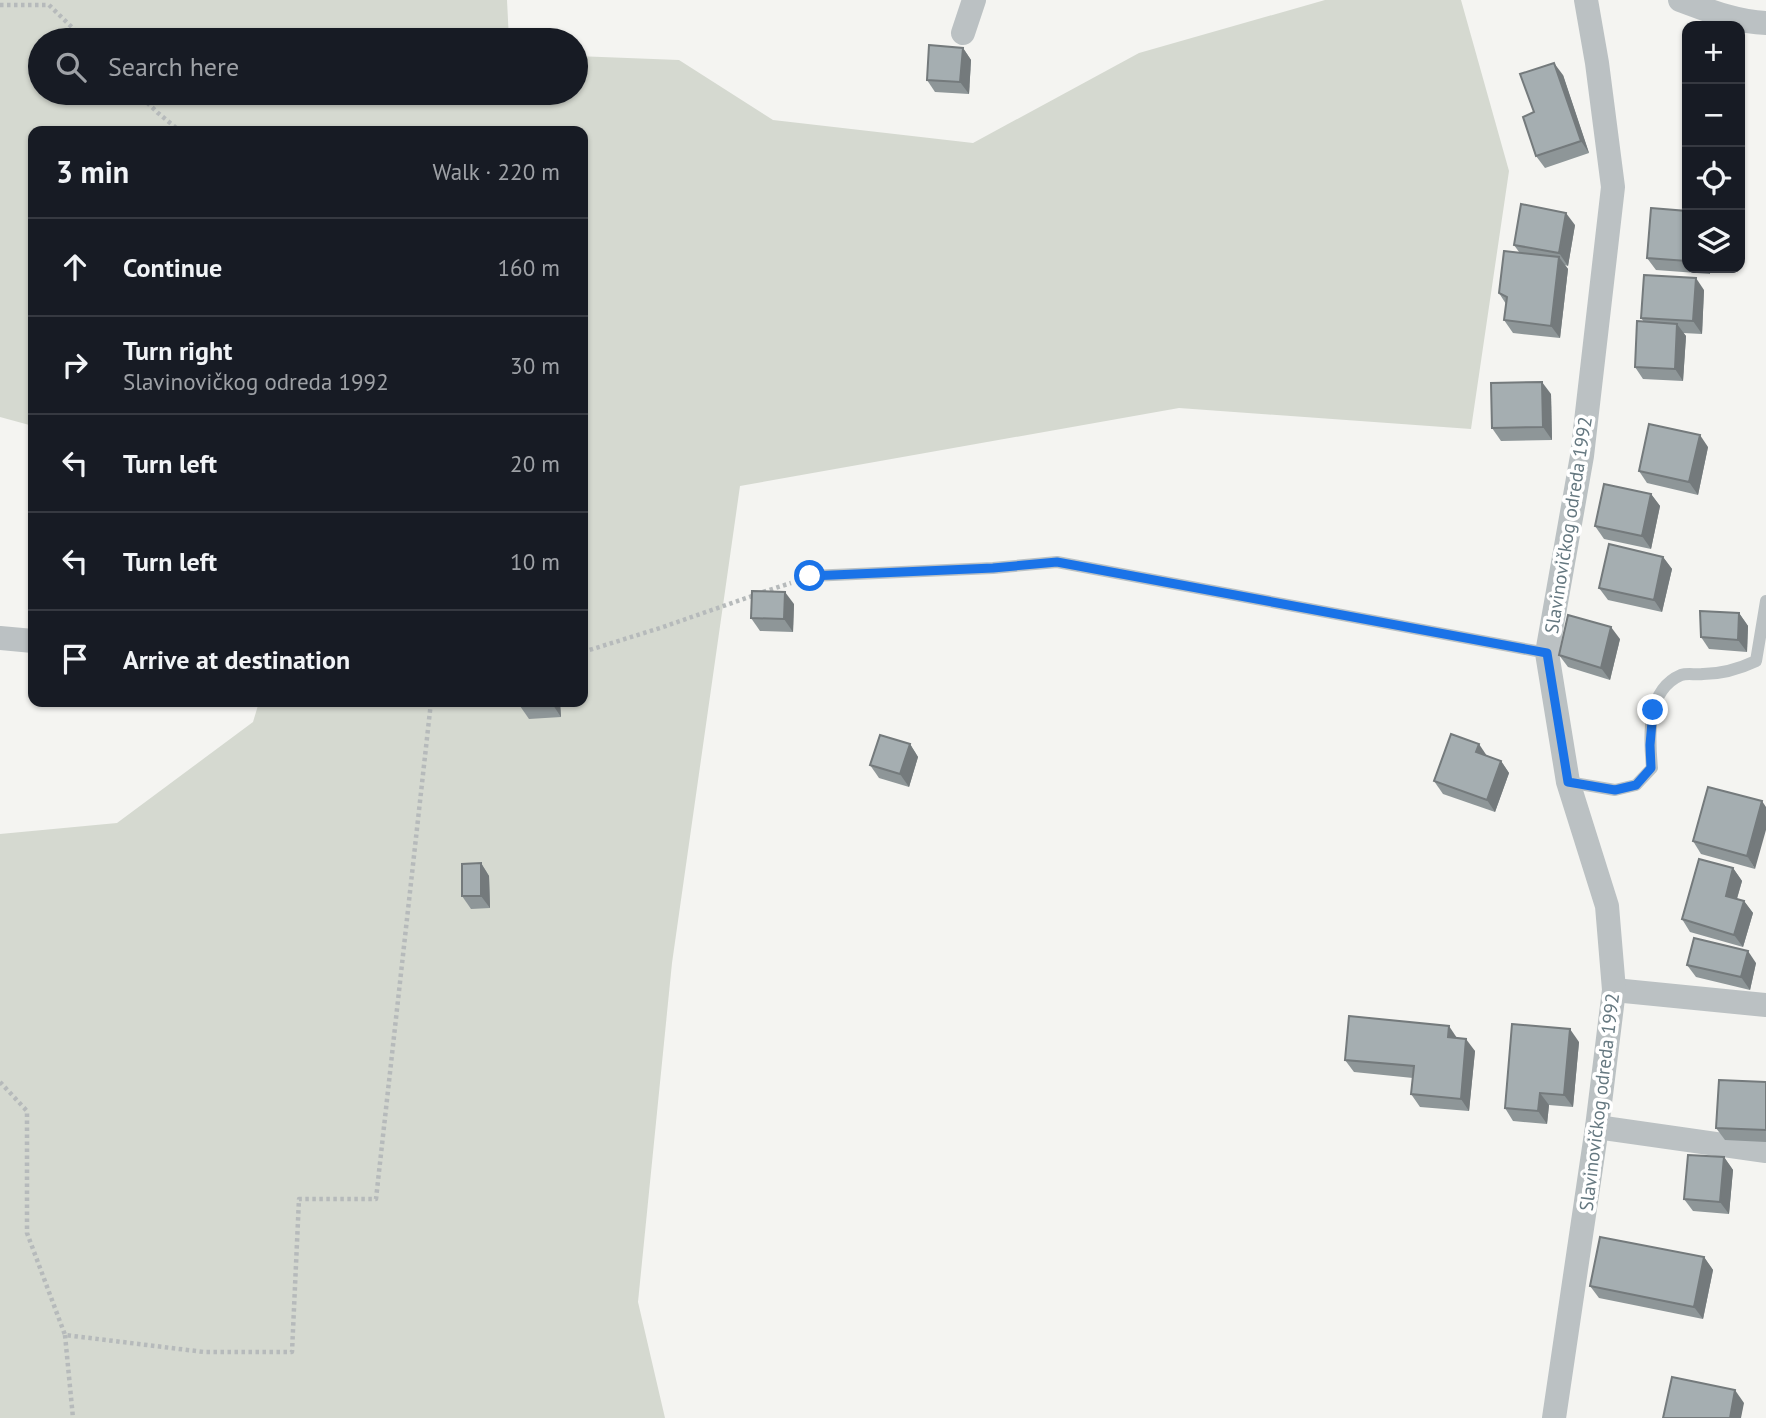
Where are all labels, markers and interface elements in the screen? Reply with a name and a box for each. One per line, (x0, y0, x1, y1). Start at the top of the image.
map controls (1682, 21, 1745, 273)
button: + (1682, 21, 1745, 84)
search box (28, 28, 588, 105)
icon: search (52, 48, 90, 86)
text: Search here (108, 50, 239, 83)
button: − (1682, 84, 1745, 147)
button: locate (1682, 147, 1745, 210)
text: 3 min (56, 152, 129, 191)
text: Walk · 220 m (433, 157, 560, 186)
button: layers (1682, 210, 1745, 273)
icon: ahead (56, 248, 94, 286)
text: Continue (123, 251, 222, 284)
text: 160 m (498, 253, 560, 282)
text: Turn right (123, 334, 232, 367)
icon: right (56, 346, 94, 384)
text: 30 m (510, 351, 560, 380)
text: Slavinovičkog odreda 1992 (123, 367, 389, 396)
street label: Slavinovičkog odreda 1992 (1539, 415, 1597, 635)
icon: left (56, 444, 94, 482)
text: Turn left (123, 447, 217, 480)
text: 20 m (510, 449, 560, 478)
icon: left (56, 542, 94, 580)
text: Turn left (123, 545, 217, 578)
text: 10 m (510, 547, 560, 576)
route start (794, 560, 825, 591)
icon: arrive (56, 640, 94, 678)
text: Arrive at destination (123, 643, 350, 676)
route end (1637, 694, 1668, 725)
street label: Slavinovičkog odreda 1992 (1574, 992, 1624, 1212)

